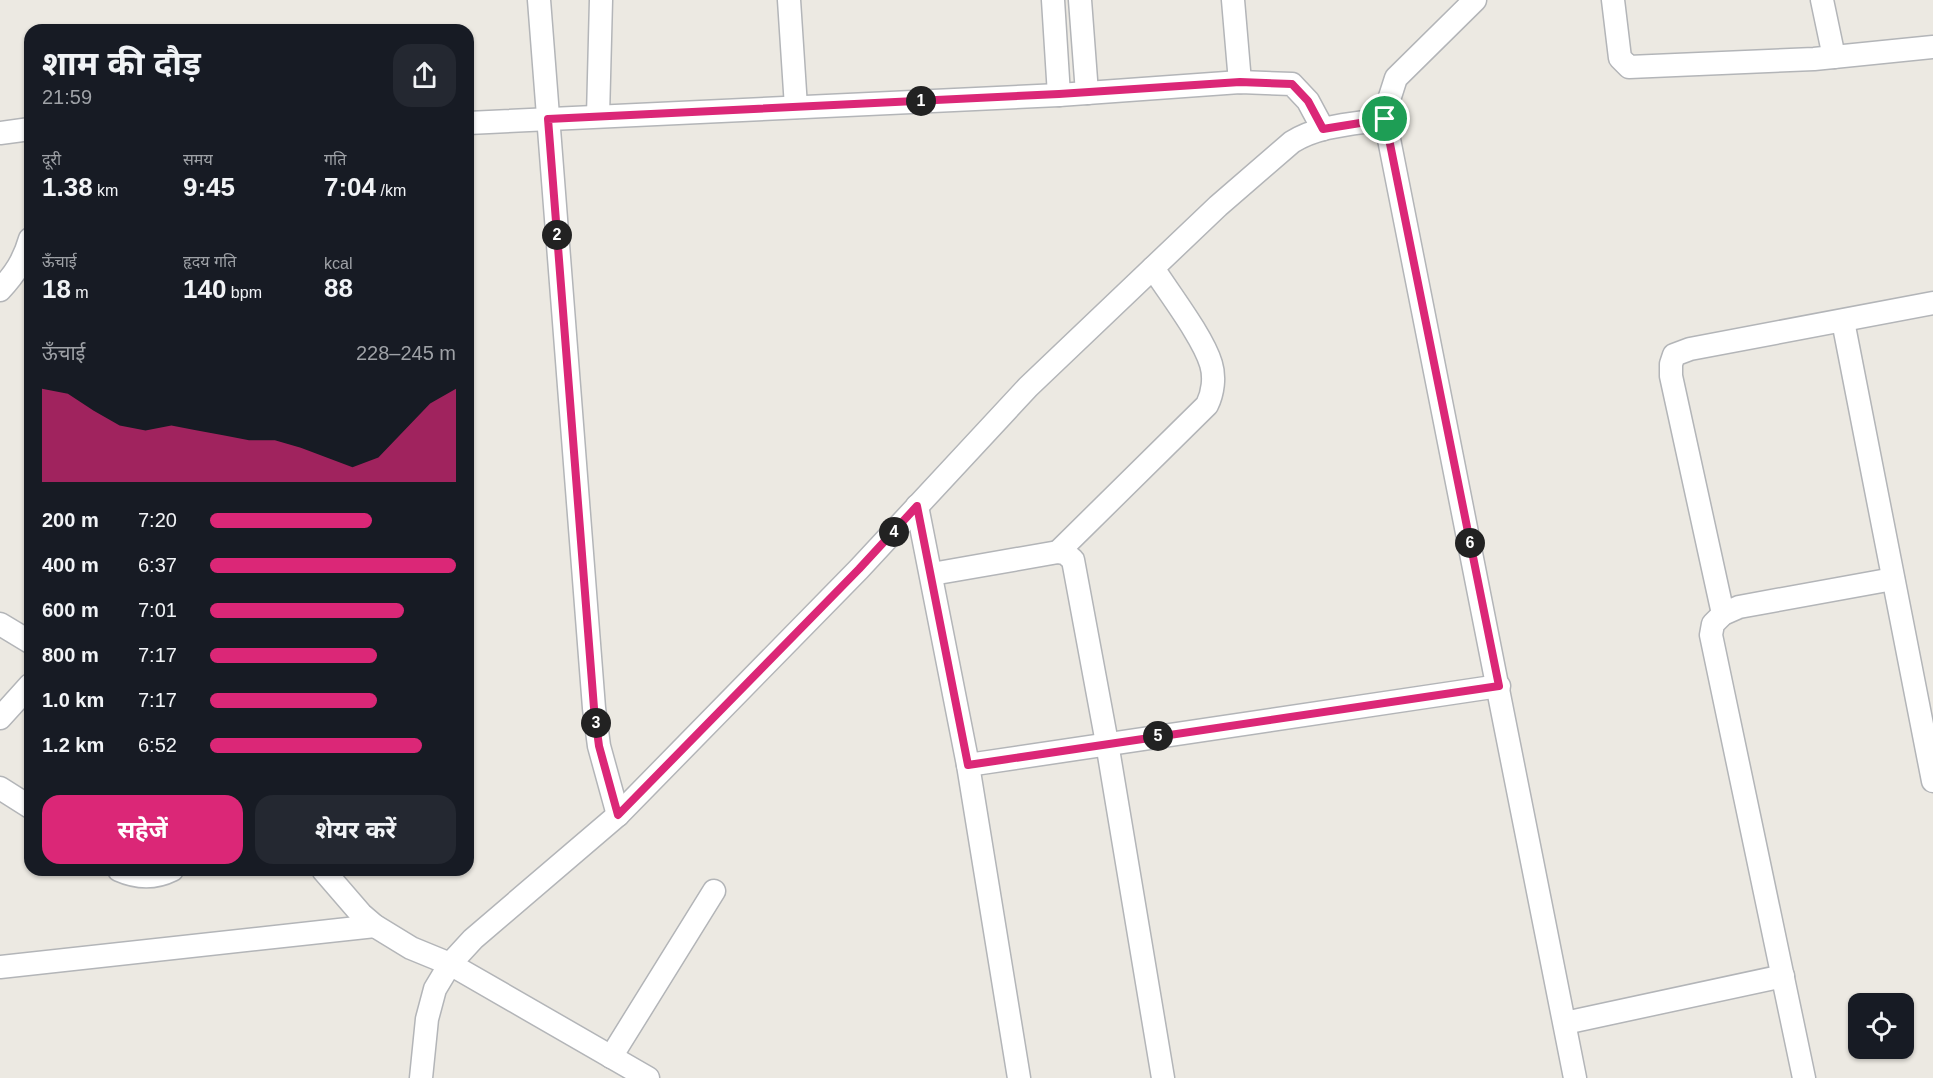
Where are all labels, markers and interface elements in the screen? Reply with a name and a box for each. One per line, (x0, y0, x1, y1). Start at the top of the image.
button: share (393, 44, 456, 107)
text: शाम की दौड़ (42, 45, 201, 82)
text: 21:59 (42, 86, 92, 108)
pin: 1 (906, 86, 936, 116)
text: 1 (917, 92, 925, 109)
pin (1359, 93, 1410, 144)
icon: arrive (1368, 102, 1401, 135)
text: दूरी (42, 151, 61, 168)
text: समय (183, 151, 213, 168)
text: गति (324, 151, 346, 168)
text: 1.38 (42, 172, 93, 202)
text: 9:45 (183, 172, 235, 202)
text: 7:04 (324, 172, 376, 202)
text: km (93, 182, 118, 199)
text: /km (376, 182, 406, 199)
pin: 2 (542, 220, 572, 250)
text: 2 (553, 226, 561, 243)
text: ऊँचाई (42, 253, 77, 270)
text: हृदय गति (183, 253, 236, 270)
text: kcal (324, 255, 352, 272)
text: 88 (324, 273, 353, 303)
text: 18 (42, 274, 71, 304)
text: 140 (183, 274, 226, 304)
text: m (71, 284, 89, 301)
text: bpm (226, 284, 262, 301)
text: ऊँचाई (42, 342, 85, 364)
text: 228–245 m (356, 342, 456, 364)
text: 200 m (42, 509, 99, 531)
text: 7:20 (138, 509, 177, 531)
pin: 4 (879, 517, 909, 547)
text: 4 (890, 523, 898, 540)
pin: 6 (1455, 528, 1485, 558)
text: 6 (1466, 534, 1474, 551)
text: 400 m (42, 554, 99, 576)
text: 6:37 (138, 554, 177, 576)
text: 600 m (42, 599, 99, 621)
text: 7:01 (138, 599, 177, 621)
text: 800 m (42, 644, 99, 666)
text: 7:17 (138, 644, 177, 666)
text: 1.0 km (42, 689, 104, 711)
text: 7:17 (138, 689, 177, 711)
pin: 3 (581, 708, 611, 738)
text: 3 (592, 714, 600, 731)
pin: 5 (1143, 721, 1173, 751)
text: 5 (1154, 727, 1162, 744)
text: 1.2 km (42, 734, 104, 756)
text: 6:52 (138, 734, 177, 756)
button: सहेजें (42, 795, 243, 864)
button: शेयर करें (255, 795, 456, 864)
map controls (1848, 993, 1914, 1059)
button: locate (1848, 993, 1914, 1059)

